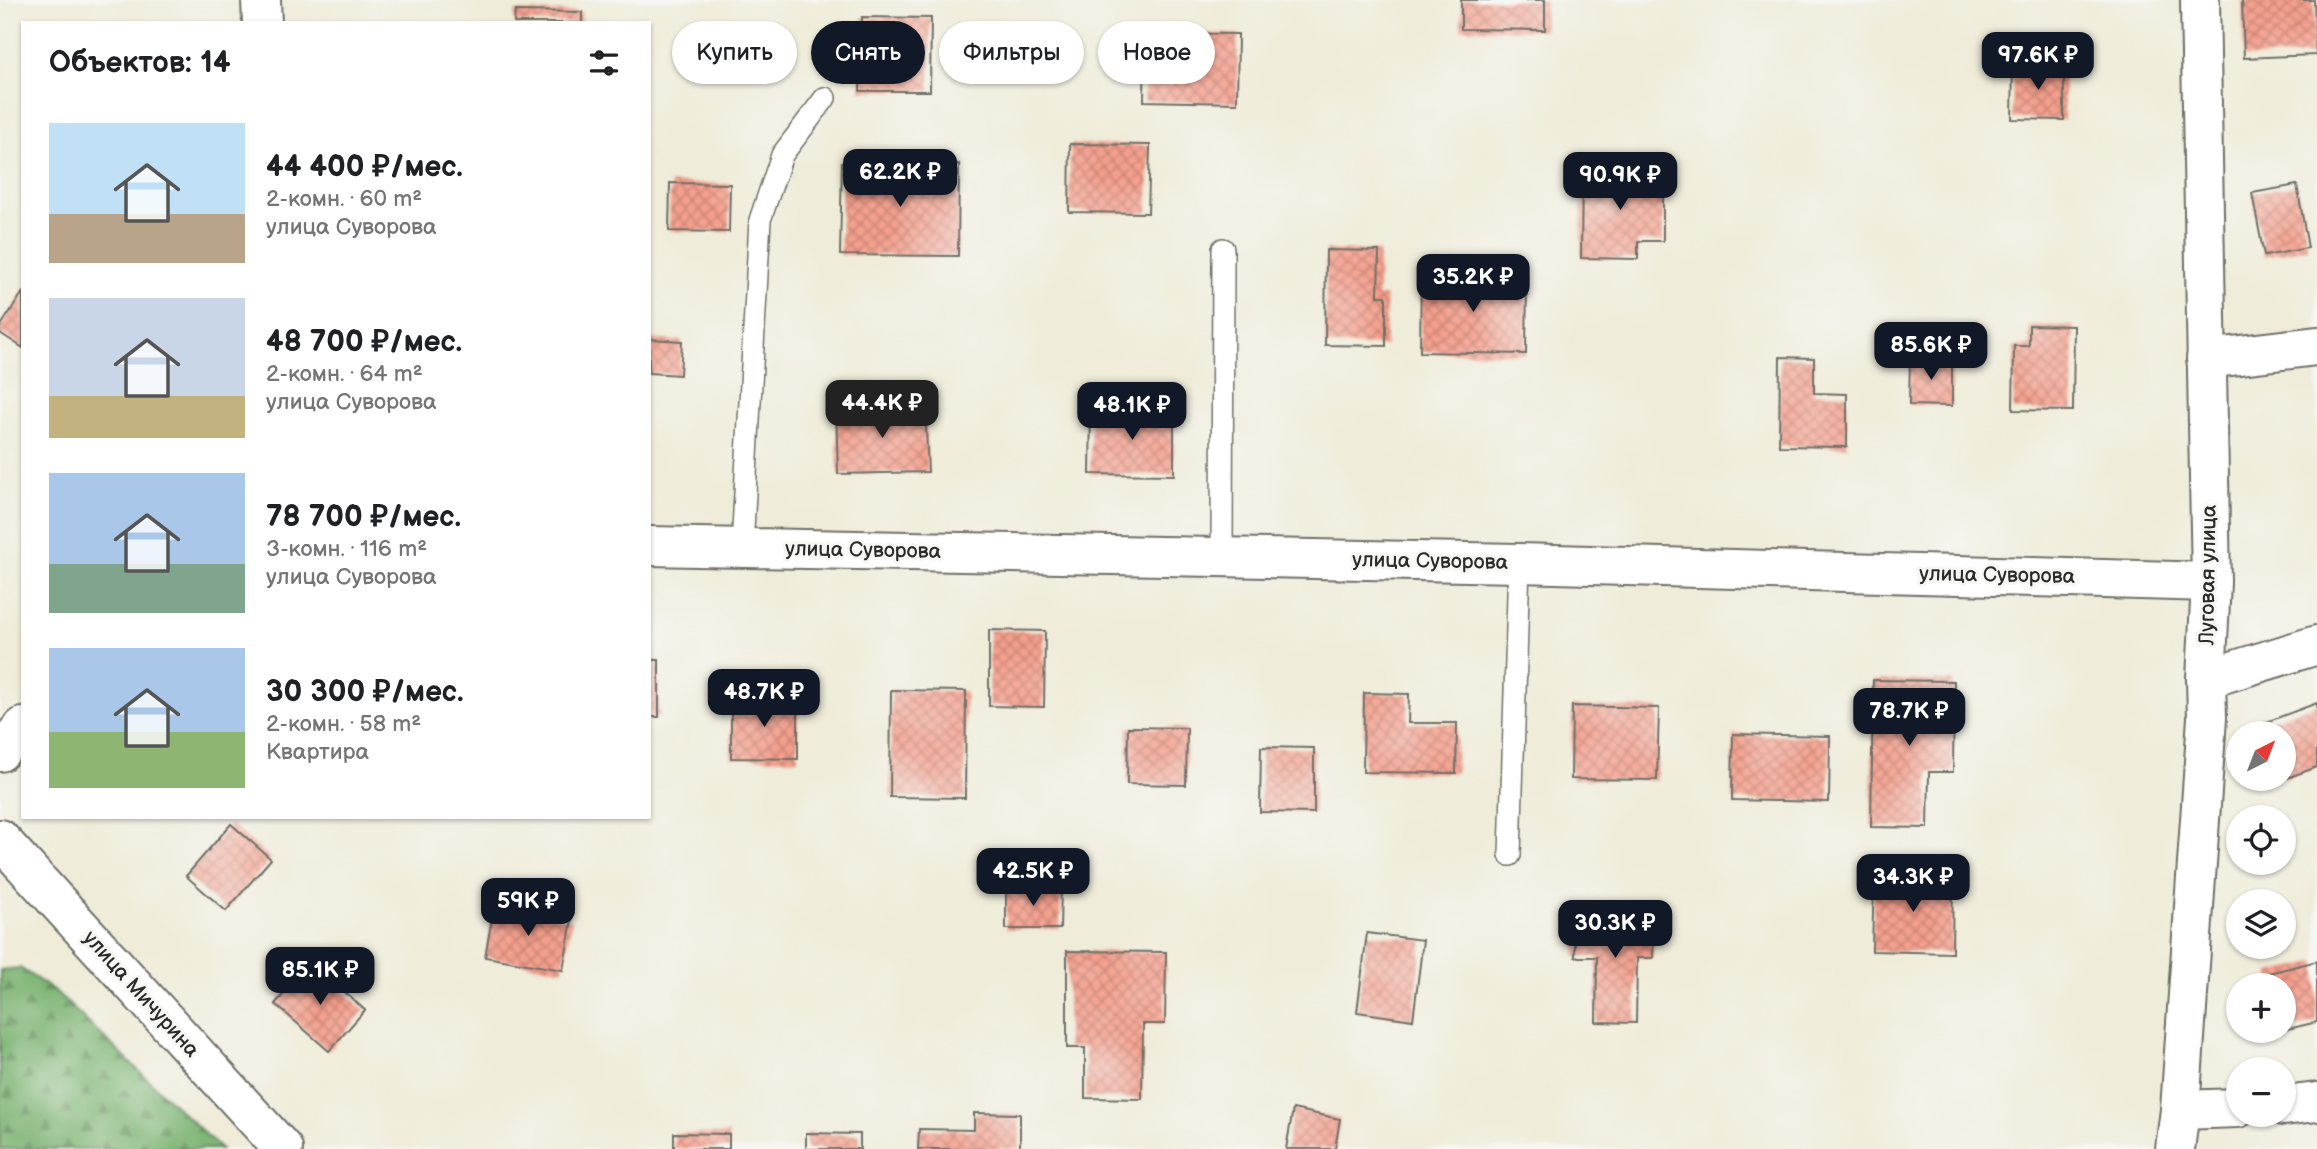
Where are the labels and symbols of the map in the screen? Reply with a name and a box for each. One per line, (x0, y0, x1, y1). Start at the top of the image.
pin: 97.6K ₽ (1973, 32, 2103, 92)
pin: 62.2K ₽ (835, 150, 965, 209)
pin: 90.9K ₽ (1555, 152, 1685, 212)
pin: 35.2K ₽ (1408, 254, 1538, 314)
pin: 85.6K ₽ (1866, 322, 1996, 382)
pin: 44.4K ₽ (817, 380, 947, 440)
pin: 48.1K ₽ (1067, 382, 1197, 442)
street label: Луговая улица (2194, 504, 2222, 646)
street label: улица Суворова (785, 536, 942, 564)
street label: улица Суворова (1352, 547, 1509, 575)
street label: улица Суворова (1919, 561, 2076, 589)
pin: 48.7K ₽ (699, 670, 829, 729)
pin: 78.7K ₽ (1844, 688, 1974, 748)
north arrow (2226, 721, 2296, 791)
pin: 42.5K ₽ (968, 848, 1098, 908)
pin: 34.3K ₽ (1848, 855, 1978, 914)
pin: 59K ₽ (479, 878, 577, 938)
pin: 30.3K ₽ (1550, 900, 1680, 960)
street label: улица Мичурина (78, 926, 205, 1063)
pin: 85.1K ₽ (255, 948, 385, 1007)

